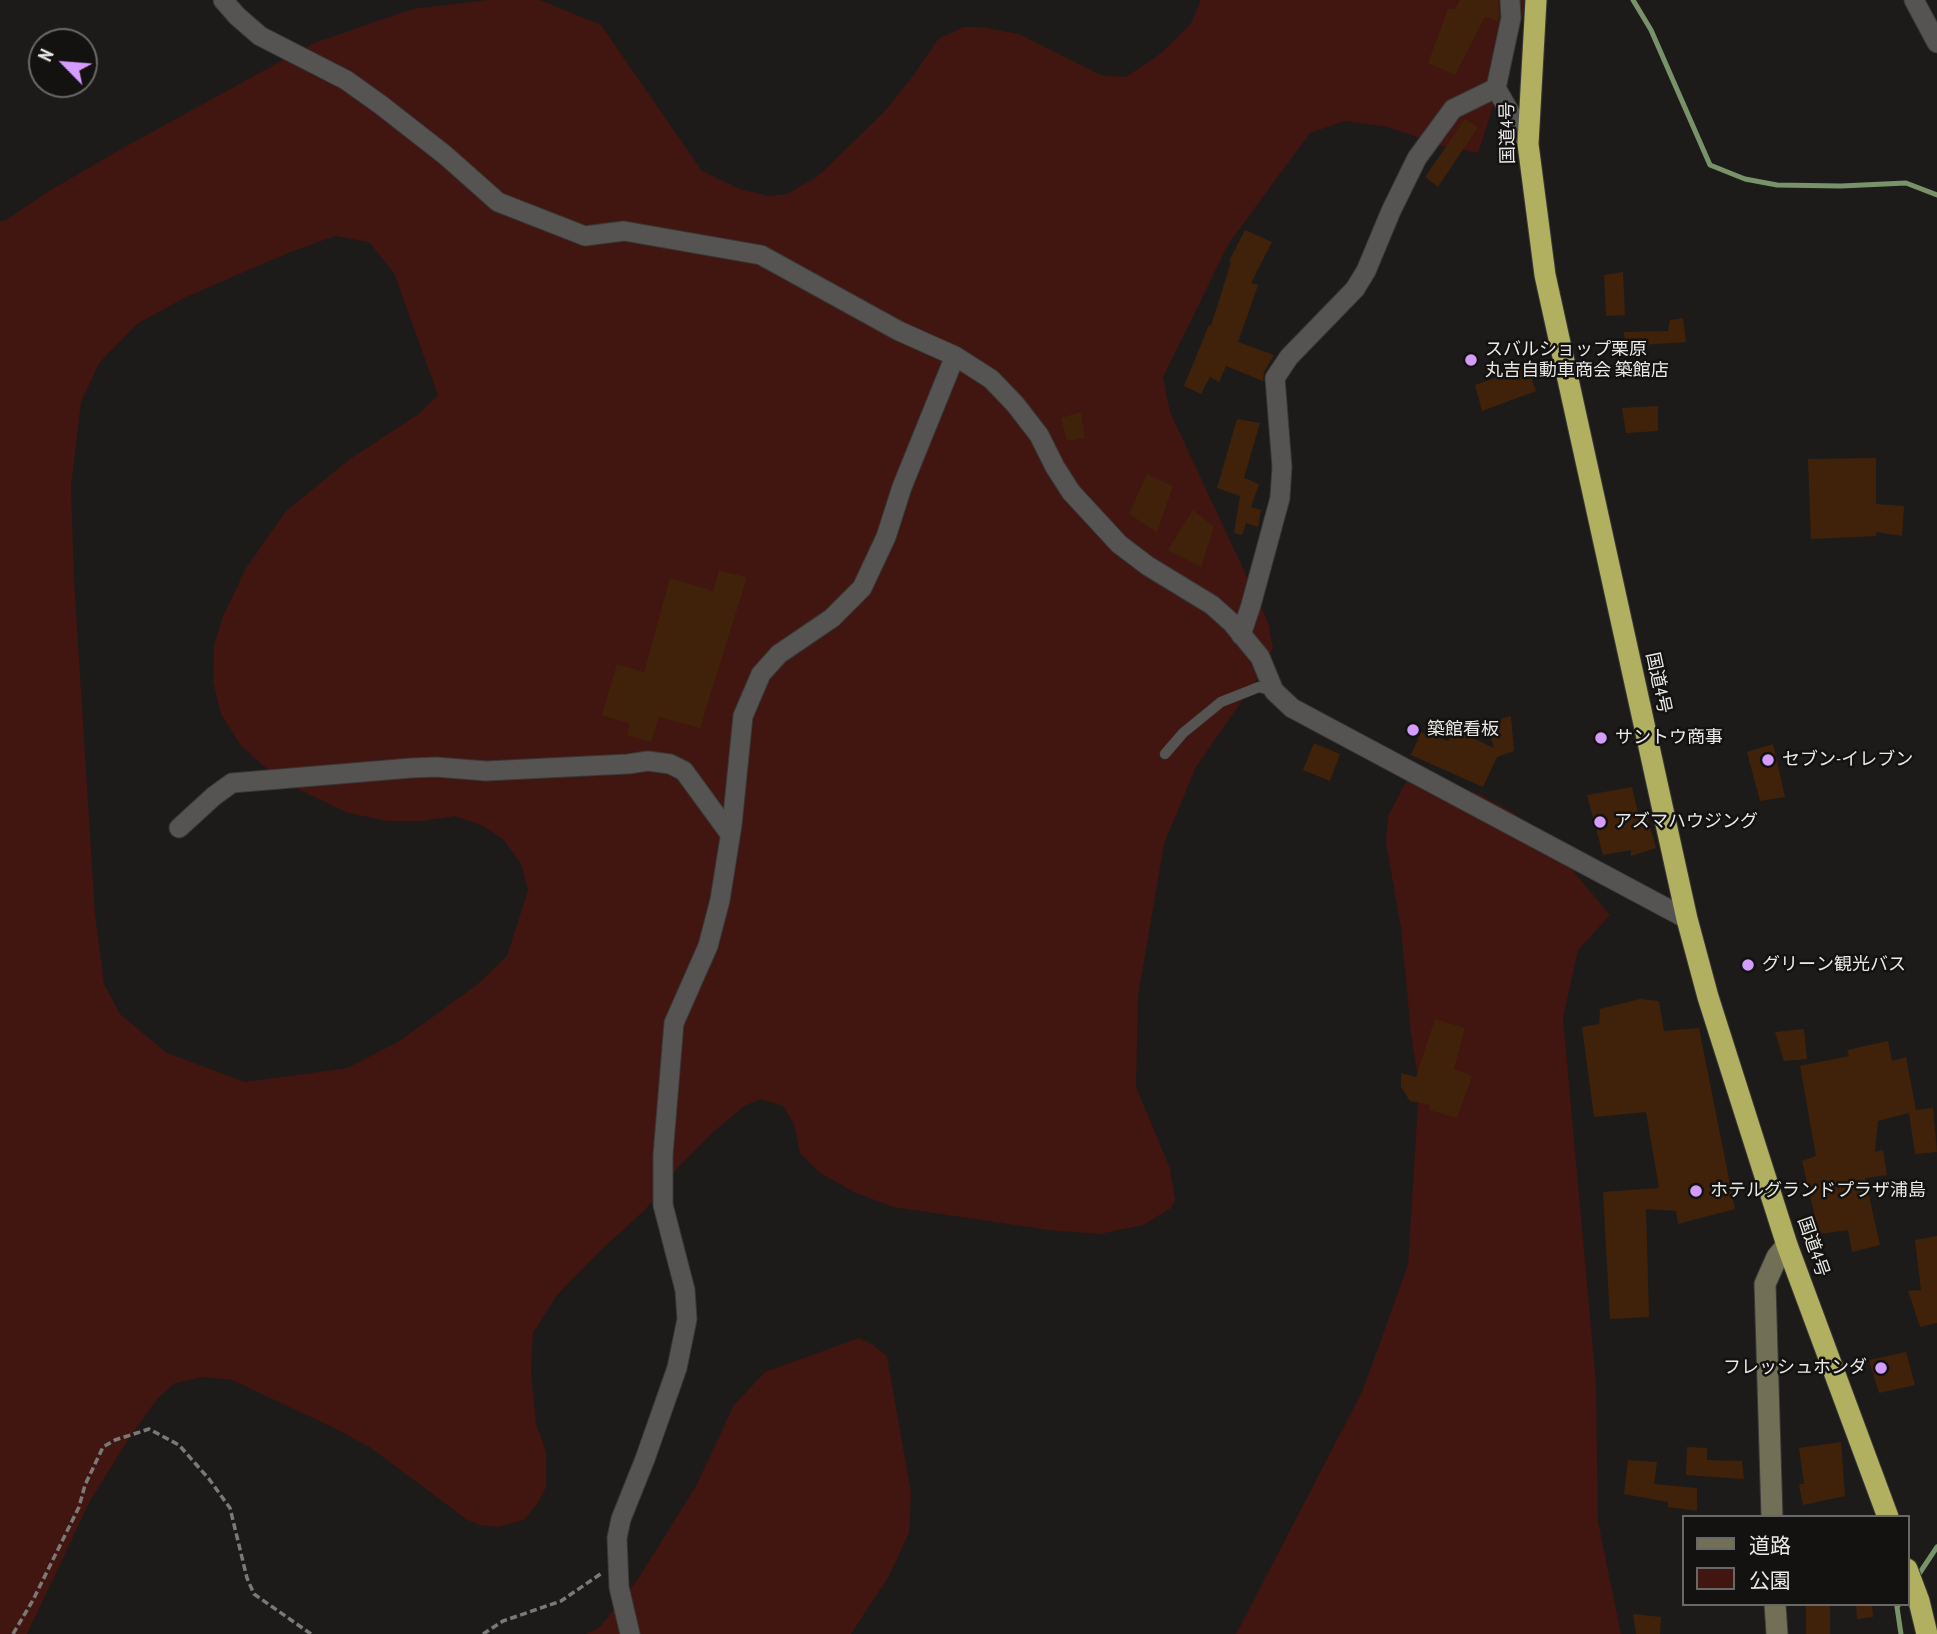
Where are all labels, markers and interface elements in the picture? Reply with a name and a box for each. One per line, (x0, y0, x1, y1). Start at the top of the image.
north arrow (28, 28, 98, 98)
text: N (33, 45, 59, 65)
street label: 国道4号 (1497, 102, 1519, 164)
place label: スバルショップ栗原 丸吉自動車商会 築館店 (1485, 339, 1669, 382)
marker: スバルショップ栗原 丸吉自動車商会 築館店 (1463, 352, 1479, 368)
street label: 国道4号 (1641, 650, 1675, 716)
place label: 築館看板 (1427, 719, 1499, 741)
marker: 築館看板 (1405, 722, 1421, 738)
place label: サントウ商事 (1615, 727, 1723, 749)
marker: サントウ商事 (1593, 730, 1609, 746)
place label: セブン-イレブン (1782, 749, 1913, 771)
marker: セブン-イレブン (1760, 752, 1776, 768)
place label: アズマハウジング (1614, 811, 1758, 833)
marker: アズマハウジング (1592, 814, 1608, 830)
place label: グリーン観光バス (1762, 954, 1906, 976)
marker: グリーン観光バス (1740, 957, 1756, 973)
place label: ホテルグランドプラザ浦島 (1710, 1180, 1926, 1202)
marker: ホテルグランドプラザ浦島 (1688, 1183, 1704, 1199)
street label: 国道4号 (1793, 1214, 1833, 1280)
place label: フレッシュホンダ (1723, 1357, 1867, 1379)
marker: フレッシュホンダ (1873, 1360, 1889, 1376)
legend (1682, 1515, 1909, 1606)
text: 道路 (1749, 1532, 1791, 1559)
text: 公園 (1749, 1567, 1791, 1594)

